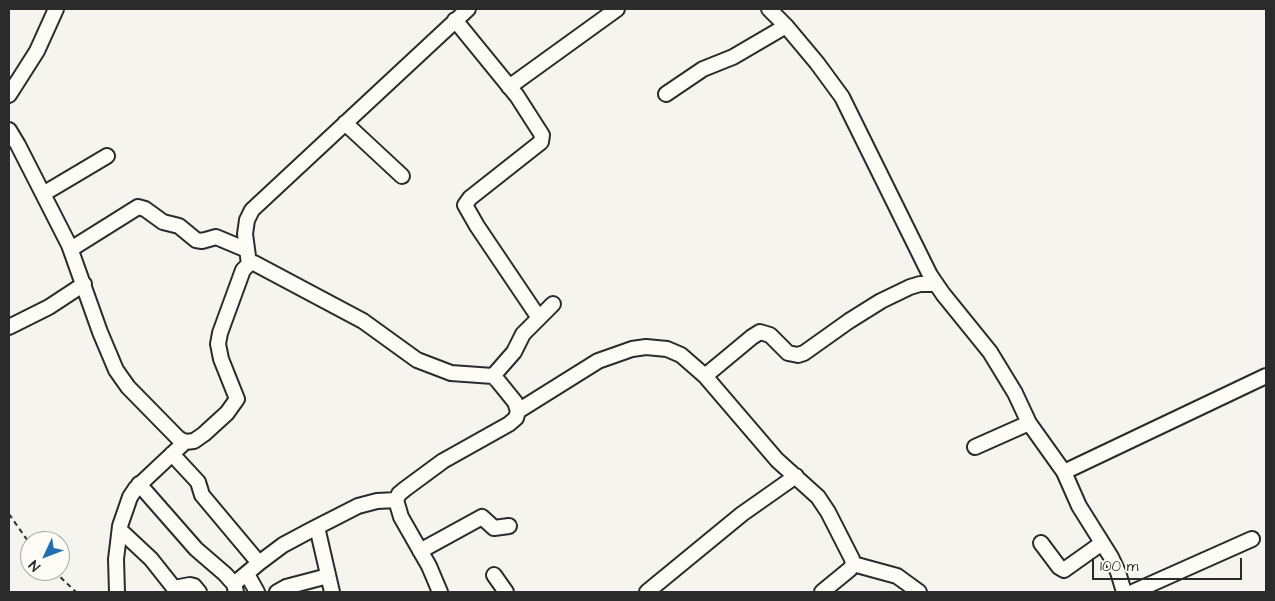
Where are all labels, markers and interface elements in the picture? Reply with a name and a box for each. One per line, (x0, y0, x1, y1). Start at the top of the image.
north arrow (20, 531, 70, 581)
scale bar (1095, 548, 1245, 580)
text: N (24, 556, 45, 576)
text: 100 m (1100, 556, 1139, 577)

